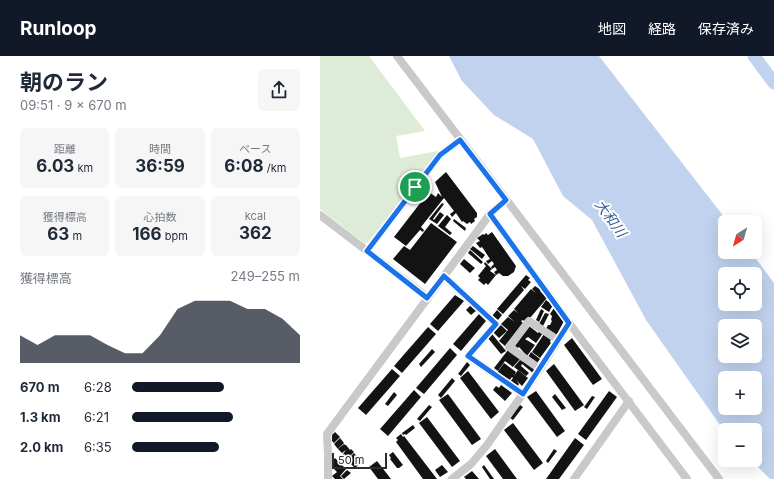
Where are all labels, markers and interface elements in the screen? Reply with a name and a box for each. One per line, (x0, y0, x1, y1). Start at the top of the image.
text: Runloop (20, 17, 97, 40)
text: 地図 (598, 20, 626, 37)
text: 経路 (648, 20, 676, 37)
text: 保存済み (698, 20, 754, 37)
text: 朝のラン (20, 69, 108, 95)
button: share (258, 69, 300, 111)
text: 09:51 · 9 × 670 m (20, 97, 127, 113)
text: 距離 (54, 142, 76, 156)
text: 時間 (149, 142, 171, 156)
text: ペース (239, 142, 272, 156)
text: 6.03 (36, 156, 74, 176)
text: 36:59 (135, 156, 185, 176)
text: 6:08 (224, 156, 264, 176)
text: km (74, 161, 93, 175)
text: /km (264, 161, 286, 175)
pin (398, 170, 432, 204)
icon: arrive (404, 176, 426, 198)
water label: 大和川 (592, 196, 631, 242)
text: kcal (245, 209, 266, 223)
text: 獲得標高 (43, 210, 87, 224)
text: 心拍数 (143, 210, 176, 224)
north arrow (718, 215, 762, 259)
map controls (718, 215, 762, 467)
text: 362 (239, 223, 272, 243)
text: 63 (47, 224, 69, 244)
text: 166 (132, 224, 162, 244)
text: m (69, 229, 82, 243)
text: bpm (162, 229, 188, 243)
button: locate (718, 267, 762, 311)
text: 249–255 m (231, 268, 300, 284)
text: 獲得標高 (20, 270, 72, 286)
button: layers (718, 319, 762, 363)
button: + (718, 371, 762, 415)
text: 670 m (20, 379, 60, 395)
text: 6:28 (84, 379, 112, 395)
text: 1.3 km (20, 409, 61, 425)
text: 6:21 (84, 409, 109, 425)
button: − (718, 423, 762, 467)
text: 2.0 km (20, 439, 63, 455)
text: 6:35 (84, 439, 112, 455)
scale bar (332, 451, 387, 470)
text: 50 m (338, 453, 364, 467)

